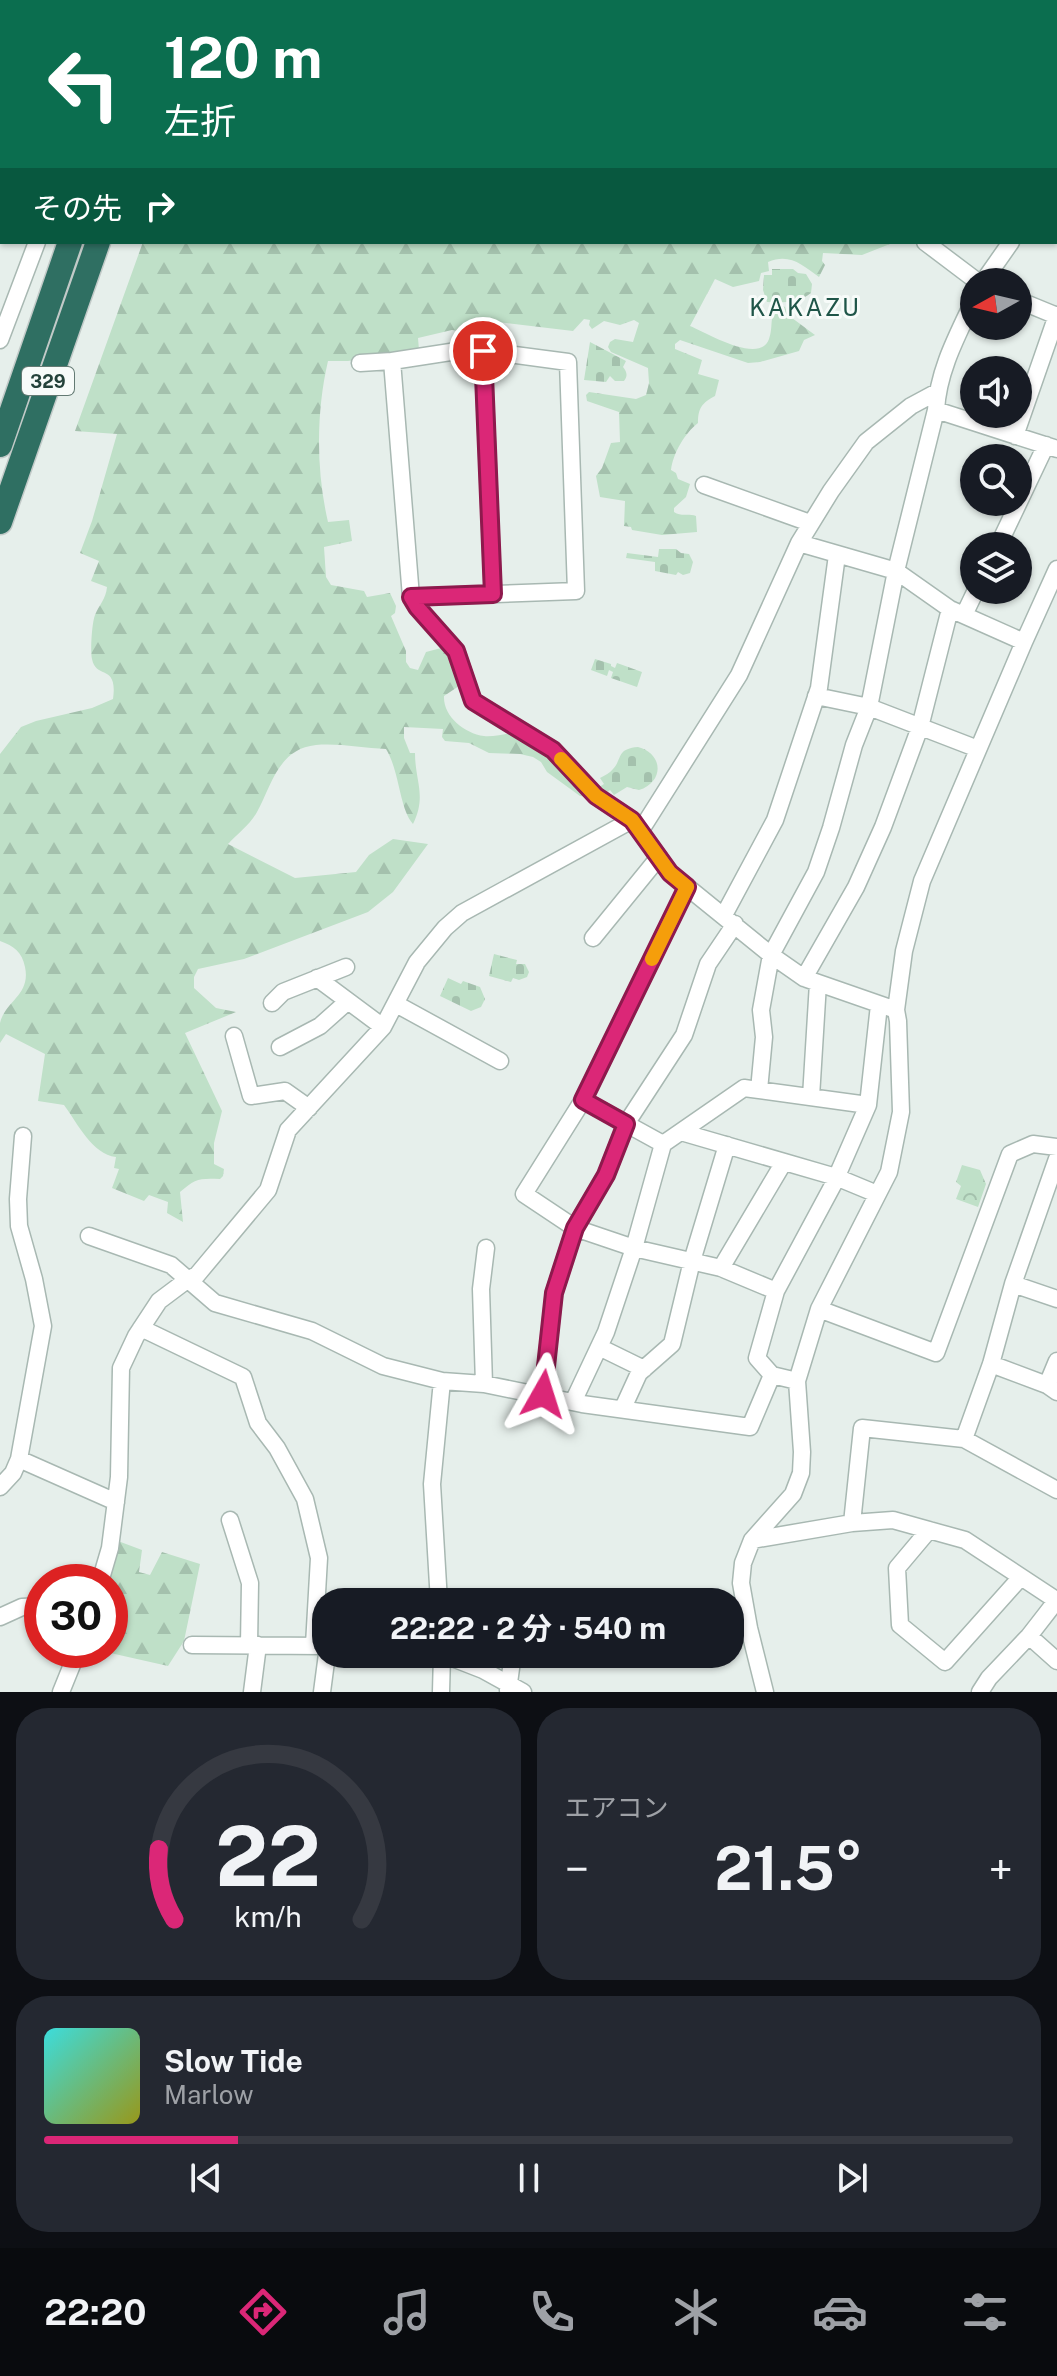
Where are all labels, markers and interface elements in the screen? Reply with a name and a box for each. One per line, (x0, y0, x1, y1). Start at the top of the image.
text: 120 m (164, 25, 322, 91)
icon: left (32, 32, 136, 136)
text: 左折 (164, 100, 236, 142)
icon: right (138, 184, 182, 228)
text: その先 (32, 190, 122, 226)
north arrow (960, 268, 1032, 340)
map controls (960, 268, 1032, 604)
district label: KAKAZU (749, 293, 861, 321)
pin (449, 317, 517, 385)
icon: arrive (461, 329, 505, 373)
button: sound (960, 356, 1032, 428)
road number: 329 (22, 367, 74, 395)
button: search (960, 444, 1032, 516)
button: layers (960, 532, 1032, 604)
position arrow (501, 1352, 585, 1436)
speed limit sign: 30 (24, 1564, 128, 1668)
text: 22:22 · 2 分 · 540 m (390, 1610, 666, 1646)
text: エアコン (565, 1792, 669, 1823)
text: 22 (215, 1807, 321, 1905)
text: 21.5° (714, 1833, 863, 1904)
text: − (565, 1843, 589, 1895)
text: + (989, 1843, 1013, 1895)
text: km/h (235, 1900, 302, 1933)
text: Slow Tide (164, 2043, 303, 2079)
text: Marlow (164, 2079, 254, 2110)
icon: previous (184, 2156, 228, 2200)
icon: pause (507, 2156, 551, 2200)
icon: next (830, 2156, 874, 2200)
icon: directions (235, 2284, 291, 2340)
icon: music (379, 2284, 435, 2340)
icon: phone (524, 2284, 580, 2340)
icon: climate (668, 2284, 724, 2340)
icon: car (812, 2284, 868, 2340)
icon: filters (957, 2284, 1013, 2340)
text: 22:20 (44, 2291, 146, 2333)

